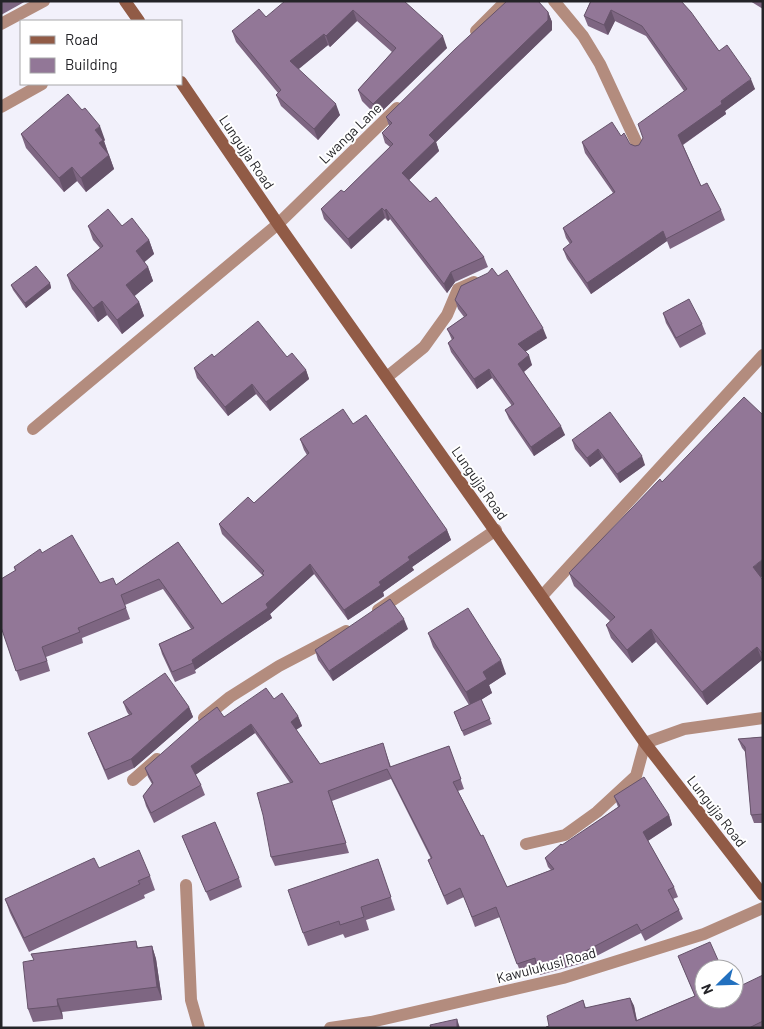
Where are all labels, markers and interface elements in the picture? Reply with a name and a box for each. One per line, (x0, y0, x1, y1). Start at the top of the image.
legend (20, 20, 182, 85)
text: Road (65, 30, 98, 48)
text: Building (65, 55, 118, 73)
street label: Lwanga Lane (315, 99, 385, 167)
street label: Lungujja Road (216, 112, 278, 192)
street label: Lungujja Road (448, 443, 512, 523)
street label: Lungujja Road (684, 772, 750, 850)
street label: Kawulukusi Road (494, 944, 598, 986)
north arrow (694, 959, 744, 1009)
text: N (697, 982, 716, 997)

